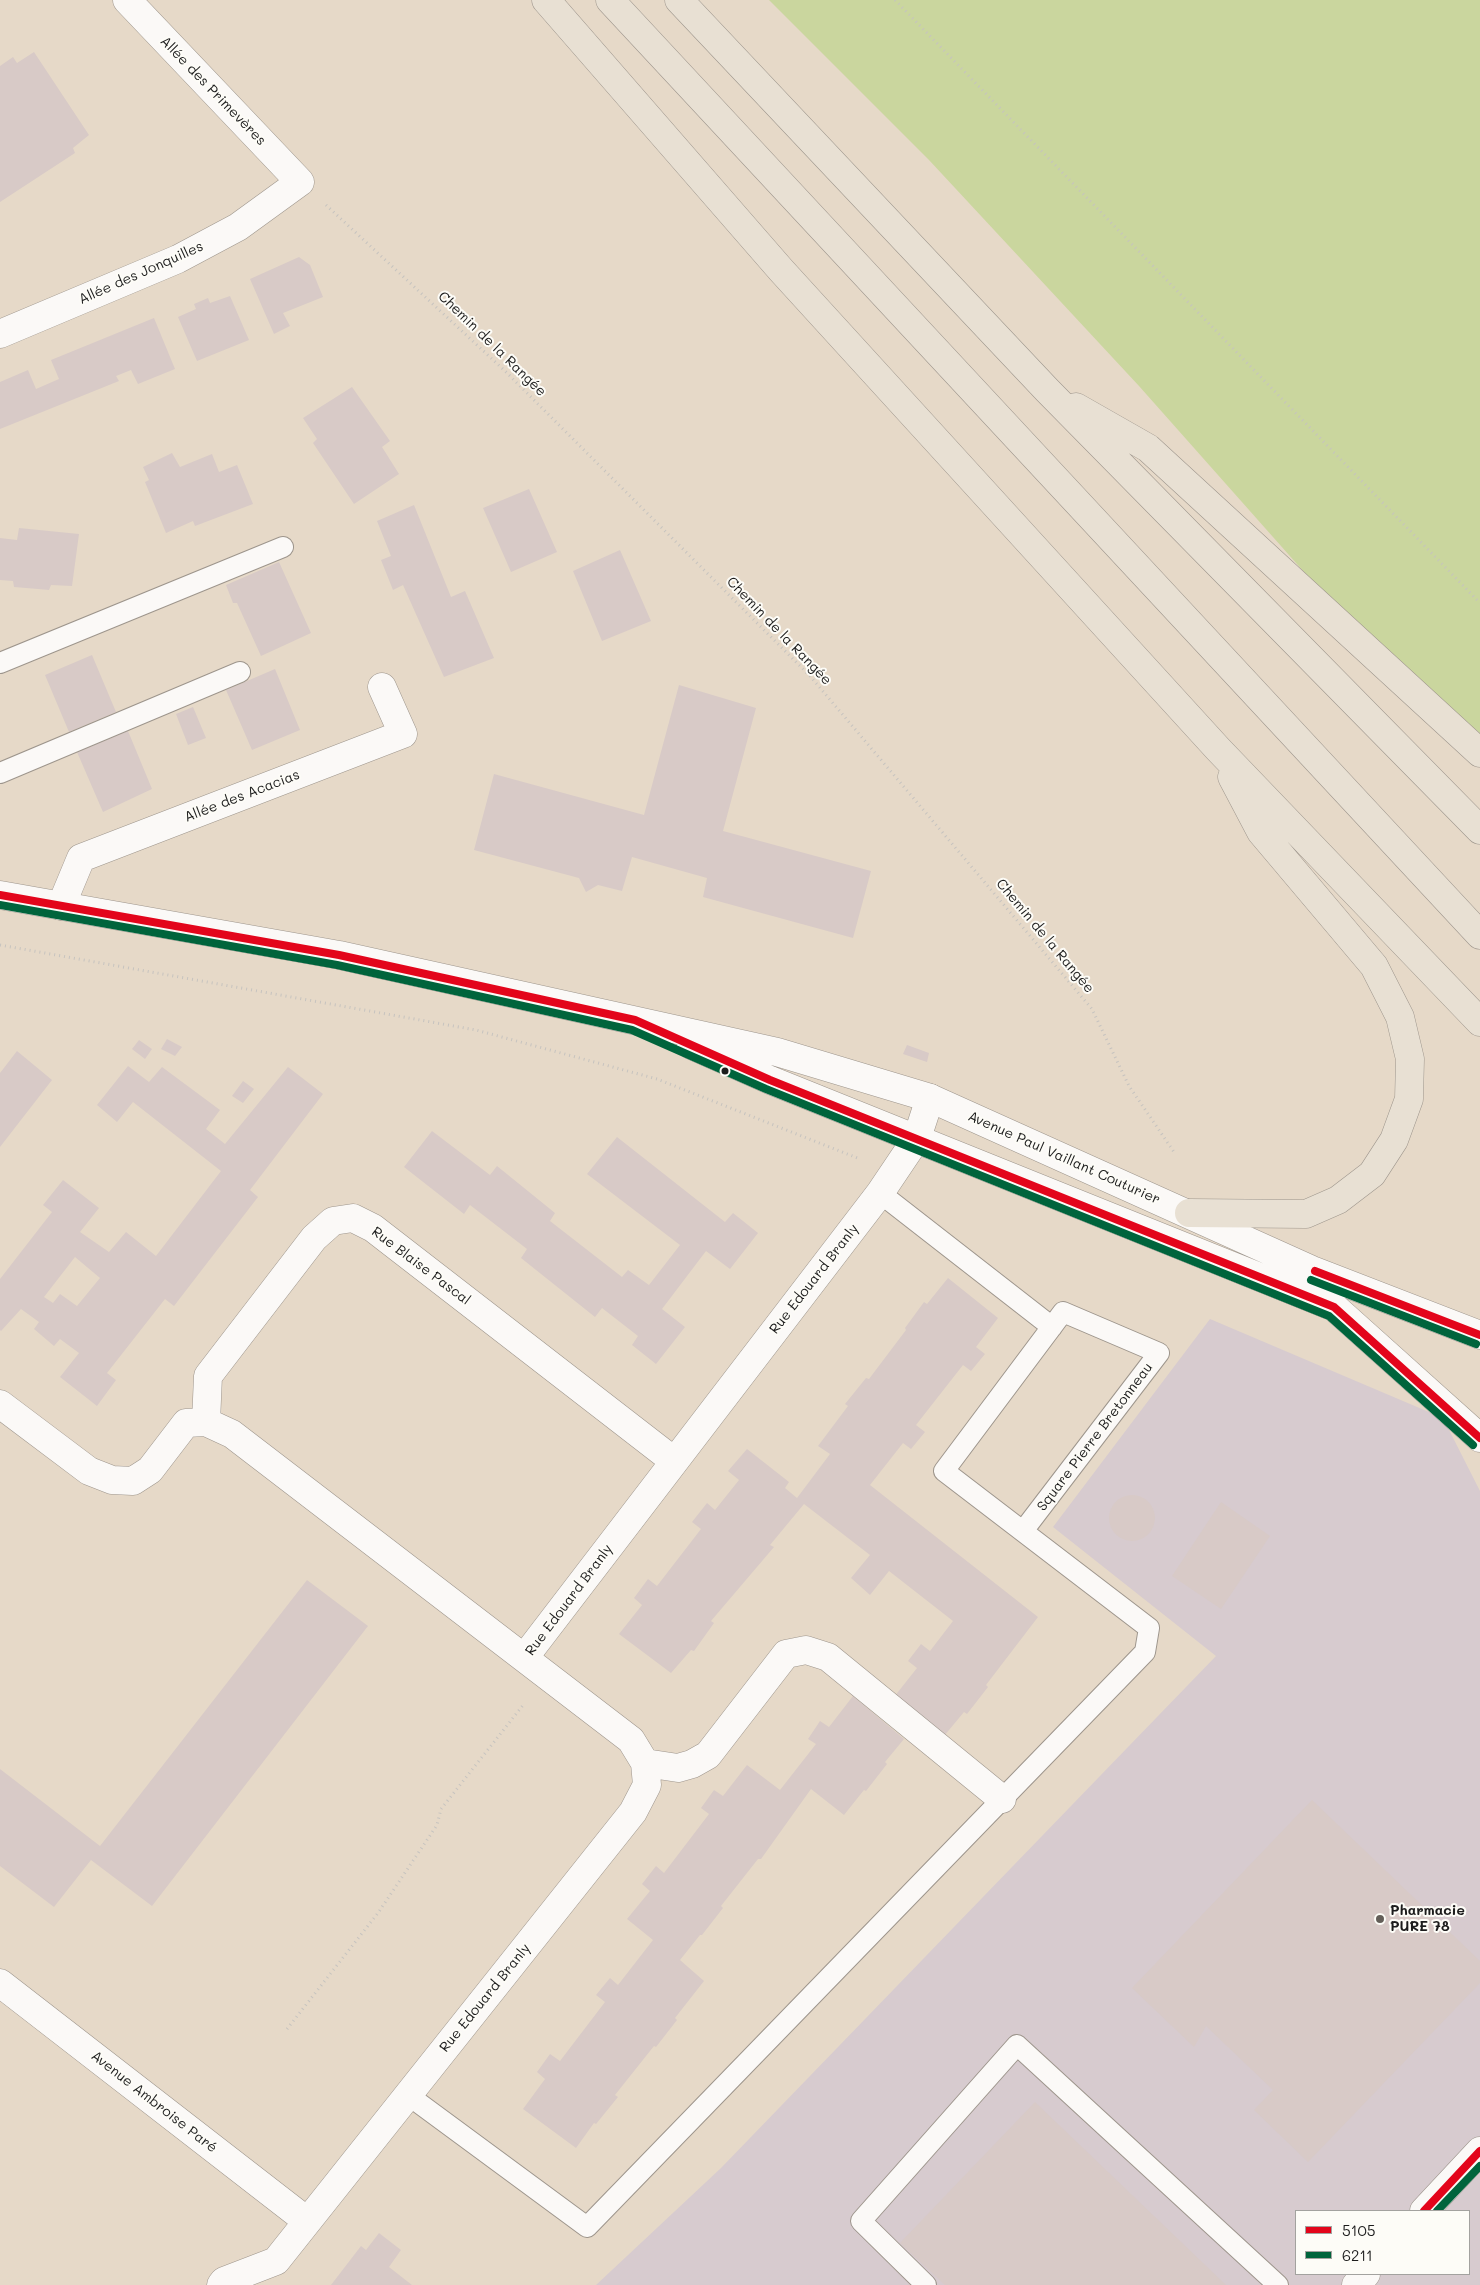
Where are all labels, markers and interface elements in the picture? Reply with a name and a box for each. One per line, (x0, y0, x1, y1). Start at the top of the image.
street label: Allée des Primevères (157, 33, 269, 149)
street label: Allée des Jonquilles (76, 238, 206, 308)
street label: Chemin de la Rangée (434, 288, 550, 400)
street label: Chemin de la Rangée (723, 573, 835, 689)
street label: Allée des Acacias (182, 766, 302, 826)
street label: Chemin de la Rangée (992, 875, 1098, 997)
unlabelled marker (720, 1066, 730, 1076)
street label: Avenue Paul Vaillant Couturier (965, 1108, 1163, 1208)
street label: Rue Edouard Branly (766, 1221, 862, 1337)
street label: Rue Blaise Pascal (368, 1223, 474, 1309)
street label: Square Pierre Bretonneau (1034, 1359, 1156, 1515)
street label: Rue Edouard Branly (522, 1541, 616, 1659)
place label: Pharmacie PURE 78 (1390, 1903, 1465, 1935)
marker: Pharmacie PURE 78 (1374, 1913, 1386, 1925)
street label: Rue Edouard Branly (436, 1940, 534, 2056)
street label: Avenue Ambroise Paré (88, 2048, 220, 2156)
legend (1295, 2210, 1470, 2275)
text: 5105 (1342, 2220, 1375, 2240)
text: 6211 (1342, 2245, 1373, 2265)

